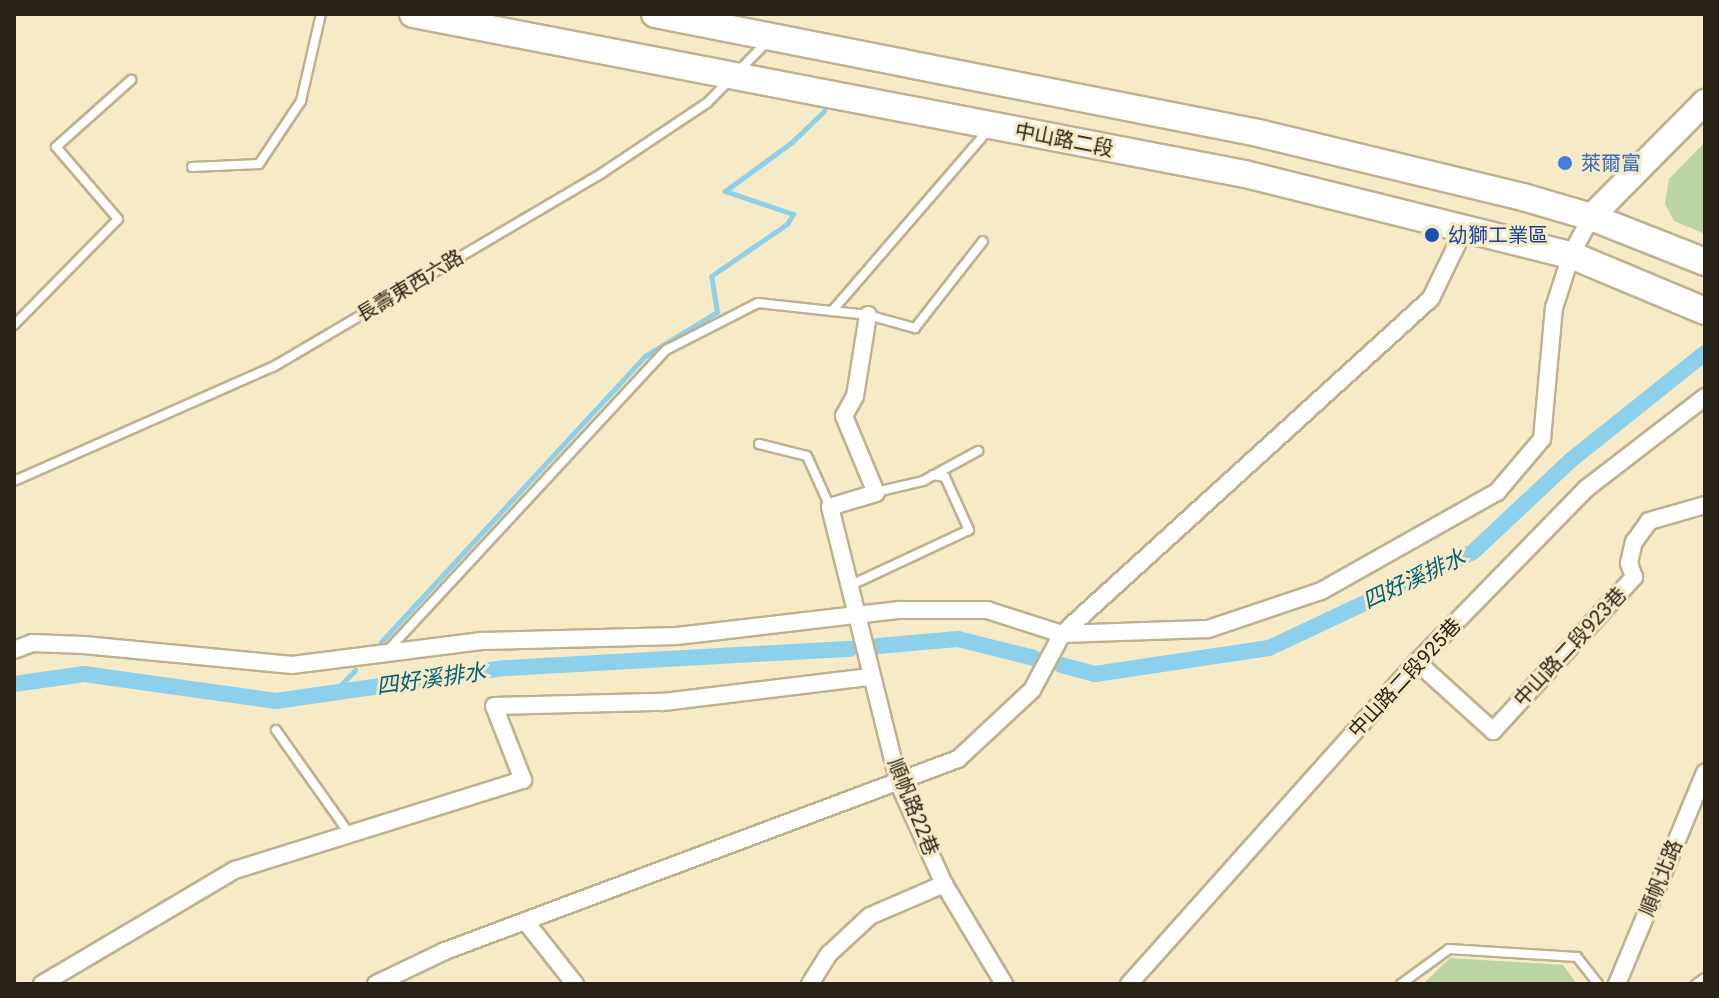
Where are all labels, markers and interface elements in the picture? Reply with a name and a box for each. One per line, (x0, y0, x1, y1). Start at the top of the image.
street label: 中山路二段 (1013, 119, 1115, 161)
place label: 萊爾富 (1581, 151, 1641, 175)
marker: 萊爾富 (1556, 154, 1574, 172)
place label: 幼獅工業區 (1448, 223, 1548, 247)
marker: 幼獅工業區 (1423, 226, 1441, 244)
street label: 長壽東西六路 (352, 245, 468, 327)
water label: 四好溪排水 (1359, 544, 1469, 614)
street label: 中山路二段923巷 (1509, 583, 1631, 711)
street label: 中山路二段925巷 (1344, 614, 1466, 742)
water label: 四好溪排水 (375, 658, 487, 700)
street label: 順帆路22巷 (883, 755, 943, 859)
street label: 順帆北路 (1635, 836, 1687, 920)

